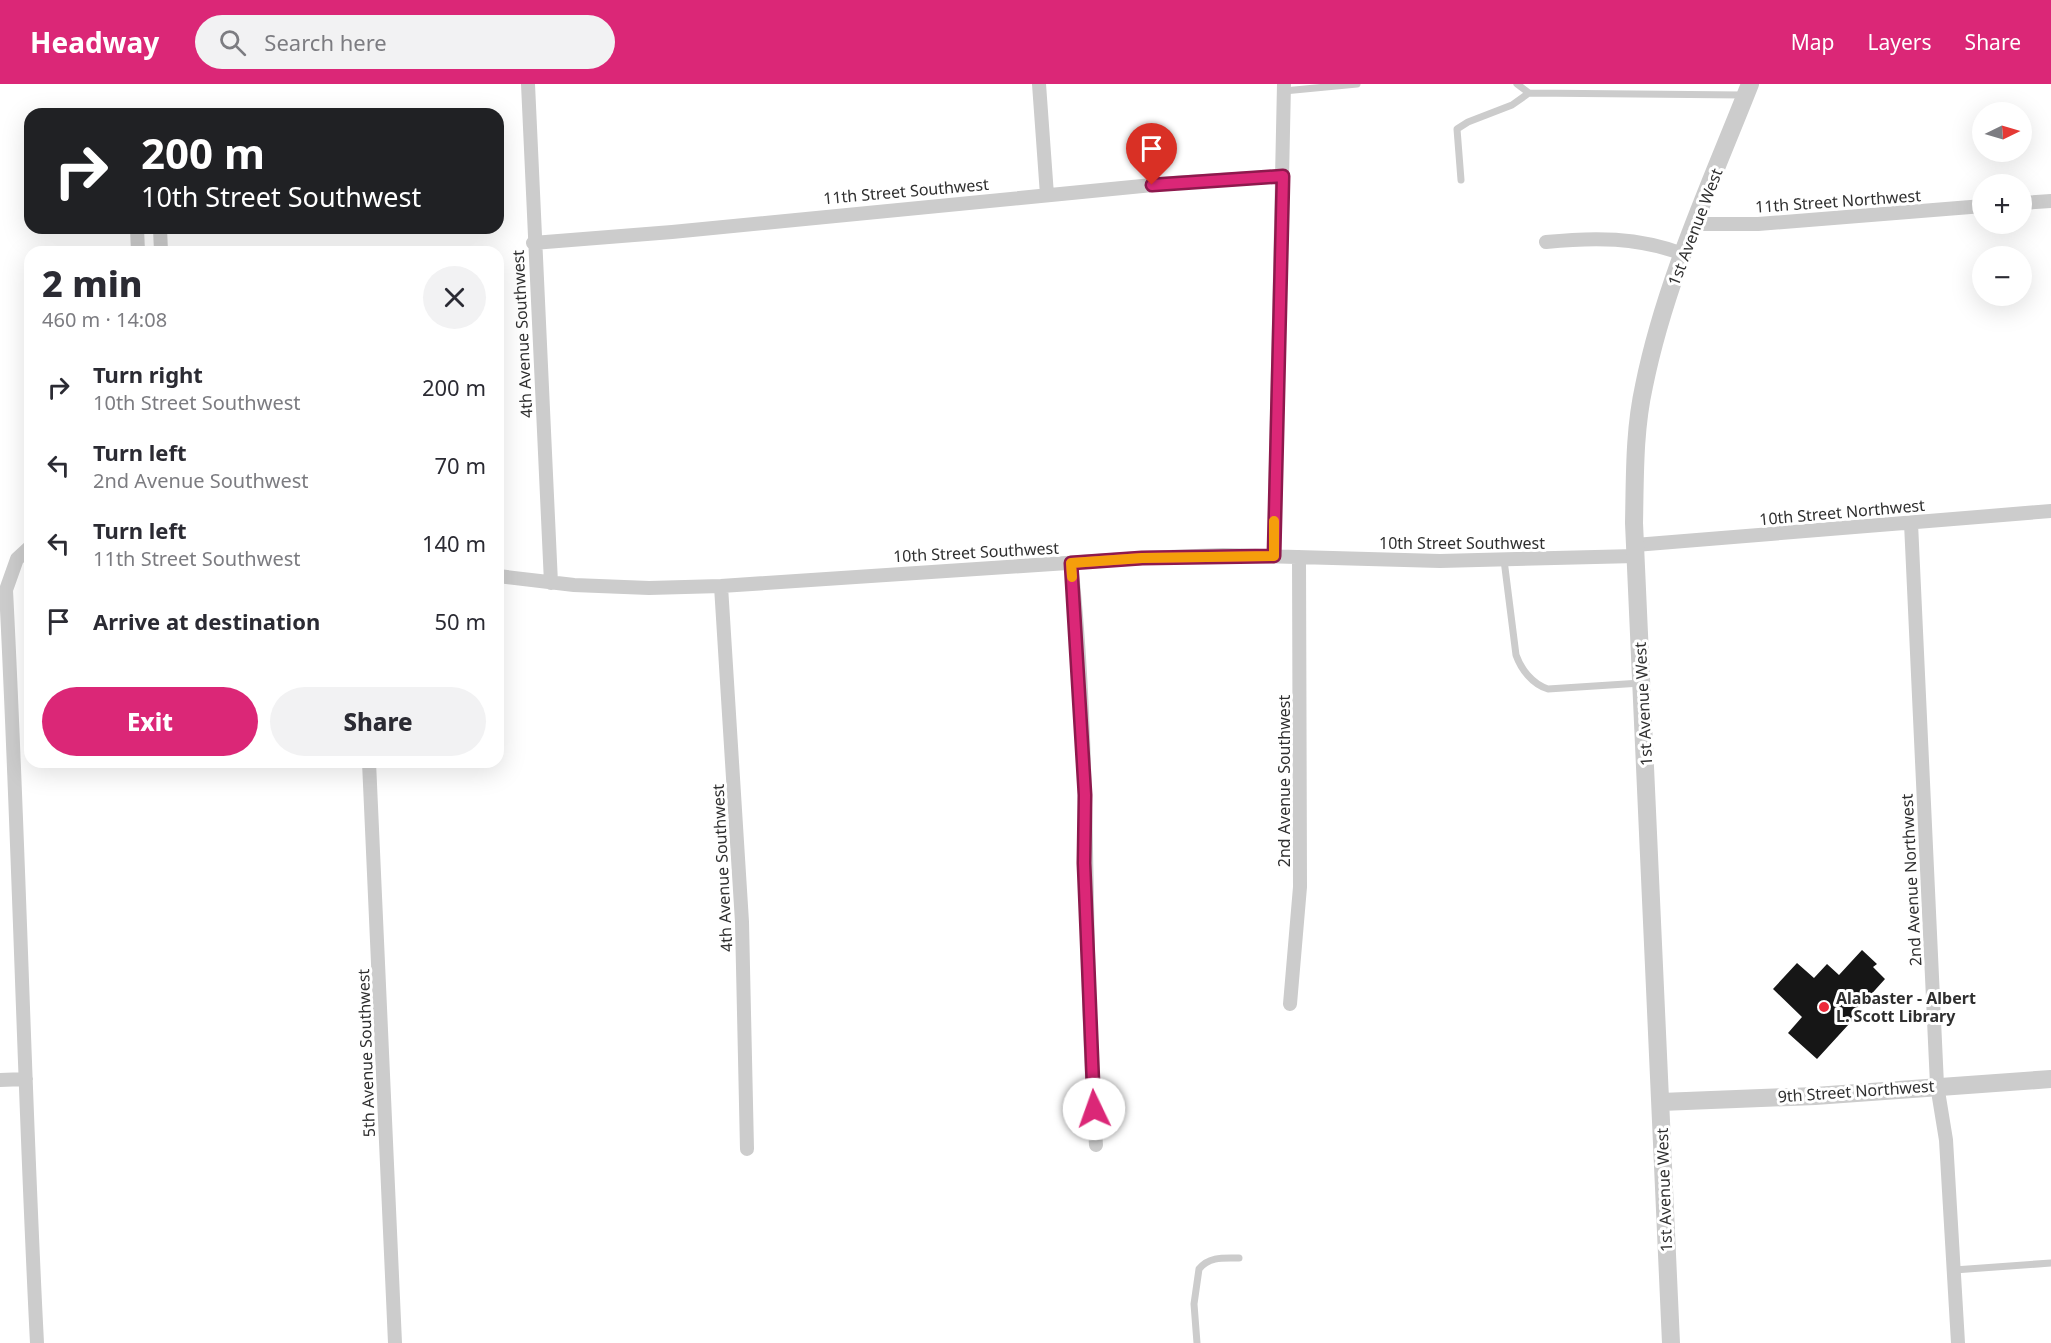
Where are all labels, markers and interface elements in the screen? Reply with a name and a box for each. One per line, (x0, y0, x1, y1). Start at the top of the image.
search box (195, 15, 615, 69)
text: Headway (30, 23, 159, 61)
icon: search (216, 26, 249, 59)
text: Search here (264, 27, 387, 57)
text: Map (1791, 28, 1835, 56)
text: Layers (1868, 28, 1932, 56)
text: Share (1965, 28, 2021, 56)
north arrow (1972, 102, 2032, 162)
map controls (1972, 102, 2032, 306)
pin (1126, 123, 1177, 185)
text: 200 m (141, 124, 265, 181)
icon: right (42, 132, 120, 210)
icon: arrive (1135, 132, 1168, 165)
street label: 1st Avenue West (1662, 165, 1728, 289)
street label: 11th Street Southwest (822, 173, 990, 209)
button: + (1972, 174, 2032, 234)
text: 10th Street Southwest (141, 178, 421, 215)
street label: 11th Street Northwest (1754, 184, 1922, 218)
button: − (1972, 246, 2032, 306)
street label: 4th Avenue Southwest (507, 249, 537, 419)
text: 2 min (42, 259, 143, 308)
button: close (423, 266, 486, 329)
text: 460 m · 14:08 (42, 306, 167, 333)
text: Turn right (93, 359, 203, 389)
icon: right (42, 371, 75, 404)
text: 200 m (422, 372, 486, 402)
text: 10th Street Southwest (93, 389, 301, 416)
text: Turn left (93, 437, 187, 467)
icon: left (42, 449, 75, 482)
text: 70 m (435, 450, 486, 480)
text: 2nd Avenue Southwest (93, 467, 309, 494)
street label: 10th Street Northwest (1758, 494, 1926, 530)
text: Turn left (93, 515, 187, 545)
icon: left (42, 527, 75, 560)
text: 140 m (422, 528, 486, 558)
street label: 10th Street Southwest (1379, 532, 1545, 554)
street label: 10th Street Southwest (893, 537, 1060, 567)
text: 11th Street Southwest (93, 545, 301, 572)
icon: arrive (42, 605, 75, 638)
text: Arrive at destination (93, 606, 320, 636)
text: 50 m (435, 606, 486, 636)
street label: 1st Avenue West (1629, 641, 1657, 767)
button: Exit (42, 687, 258, 756)
button: Share (270, 687, 486, 756)
street label: 2nd Avenue Southwest (1273, 695, 1295, 867)
street label: 4th Avenue Southwest (707, 783, 737, 953)
street label: 2nd Avenue Northwest (1895, 793, 1926, 967)
street label: 5th Avenue Southwest (352, 968, 380, 1138)
place label: Alabaster - Albert L. Scott Library (1836, 987, 1976, 1027)
marker: Alabaster - Albert L. Scott Library (1817, 1000, 1831, 1014)
street label: 9th Street Northwest (1777, 1075, 1935, 1107)
position arrow (1062, 1077, 1126, 1141)
street label: 1st Avenue West (1651, 1127, 1677, 1252)

